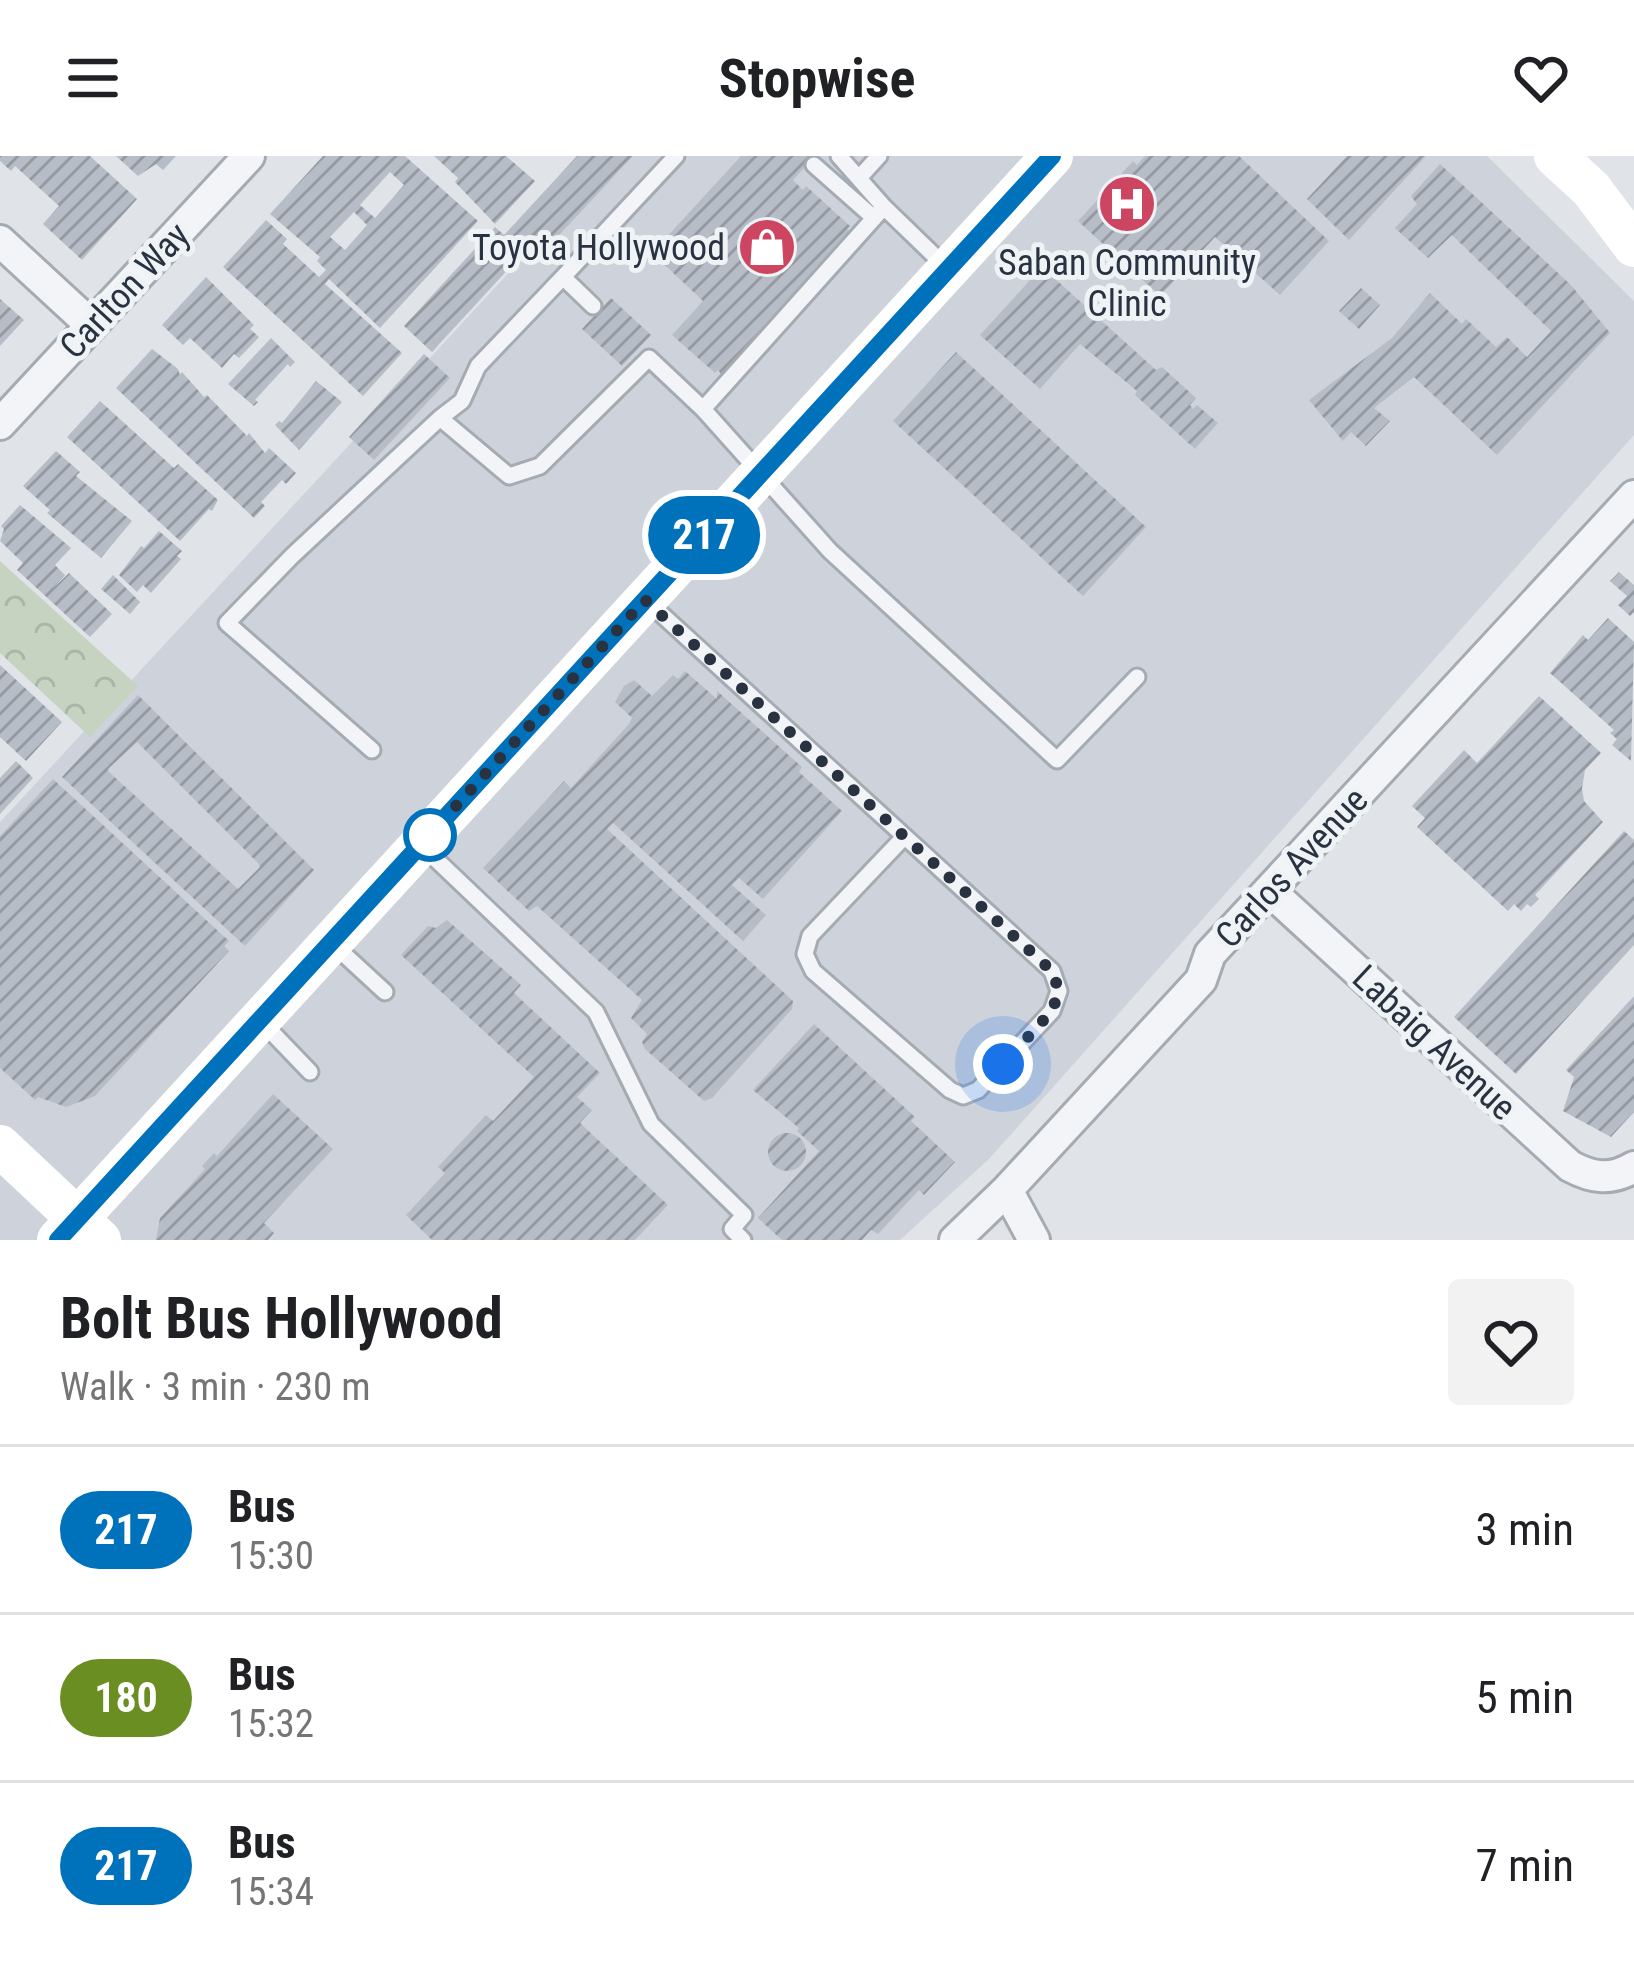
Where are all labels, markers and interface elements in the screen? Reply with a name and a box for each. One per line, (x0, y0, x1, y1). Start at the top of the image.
icon: menu (60, 45, 126, 111)
icon: heart (1508, 45, 1574, 111)
text: Stopwise (719, 47, 915, 110)
hospital icon: Saban Community Clinic (1096, 173, 1158, 235)
street label: Carlton Way (51, 214, 198, 367)
shop icon: Toyota Hollywood (736, 216, 798, 278)
place label: Toyota Hollywood (472, 227, 725, 269)
place label: Saban Community Clinic (998, 242, 1256, 325)
line badge: 217 (635, 496, 773, 574)
text: 217 (672, 510, 736, 559)
street label: Carlos Avenue (1207, 779, 1376, 956)
unlabelled marker (405, 810, 455, 860)
street label: Labaig Avenue (1344, 957, 1524, 1129)
your location (973, 1034, 1033, 1094)
button: heart (1448, 1279, 1574, 1405)
text: Bolt Bus Hollywood (60, 1285, 503, 1352)
text: Walk · 3 min · 230 m (60, 1364, 371, 1410)
text: Bus (228, 1480, 296, 1533)
text: 3 min (1475, 1503, 1574, 1556)
text: 217 (94, 1505, 158, 1554)
text: 15:30 (228, 1533, 314, 1579)
text: Bus (228, 1648, 296, 1701)
text: 5 min (1475, 1671, 1574, 1724)
text: 180 (94, 1673, 158, 1722)
text: 15:32 (228, 1701, 314, 1747)
text: Bus (228, 1816, 296, 1869)
text: 7 min (1475, 1839, 1574, 1892)
text: 217 (94, 1841, 158, 1890)
text: 15:34 (228, 1869, 314, 1915)

